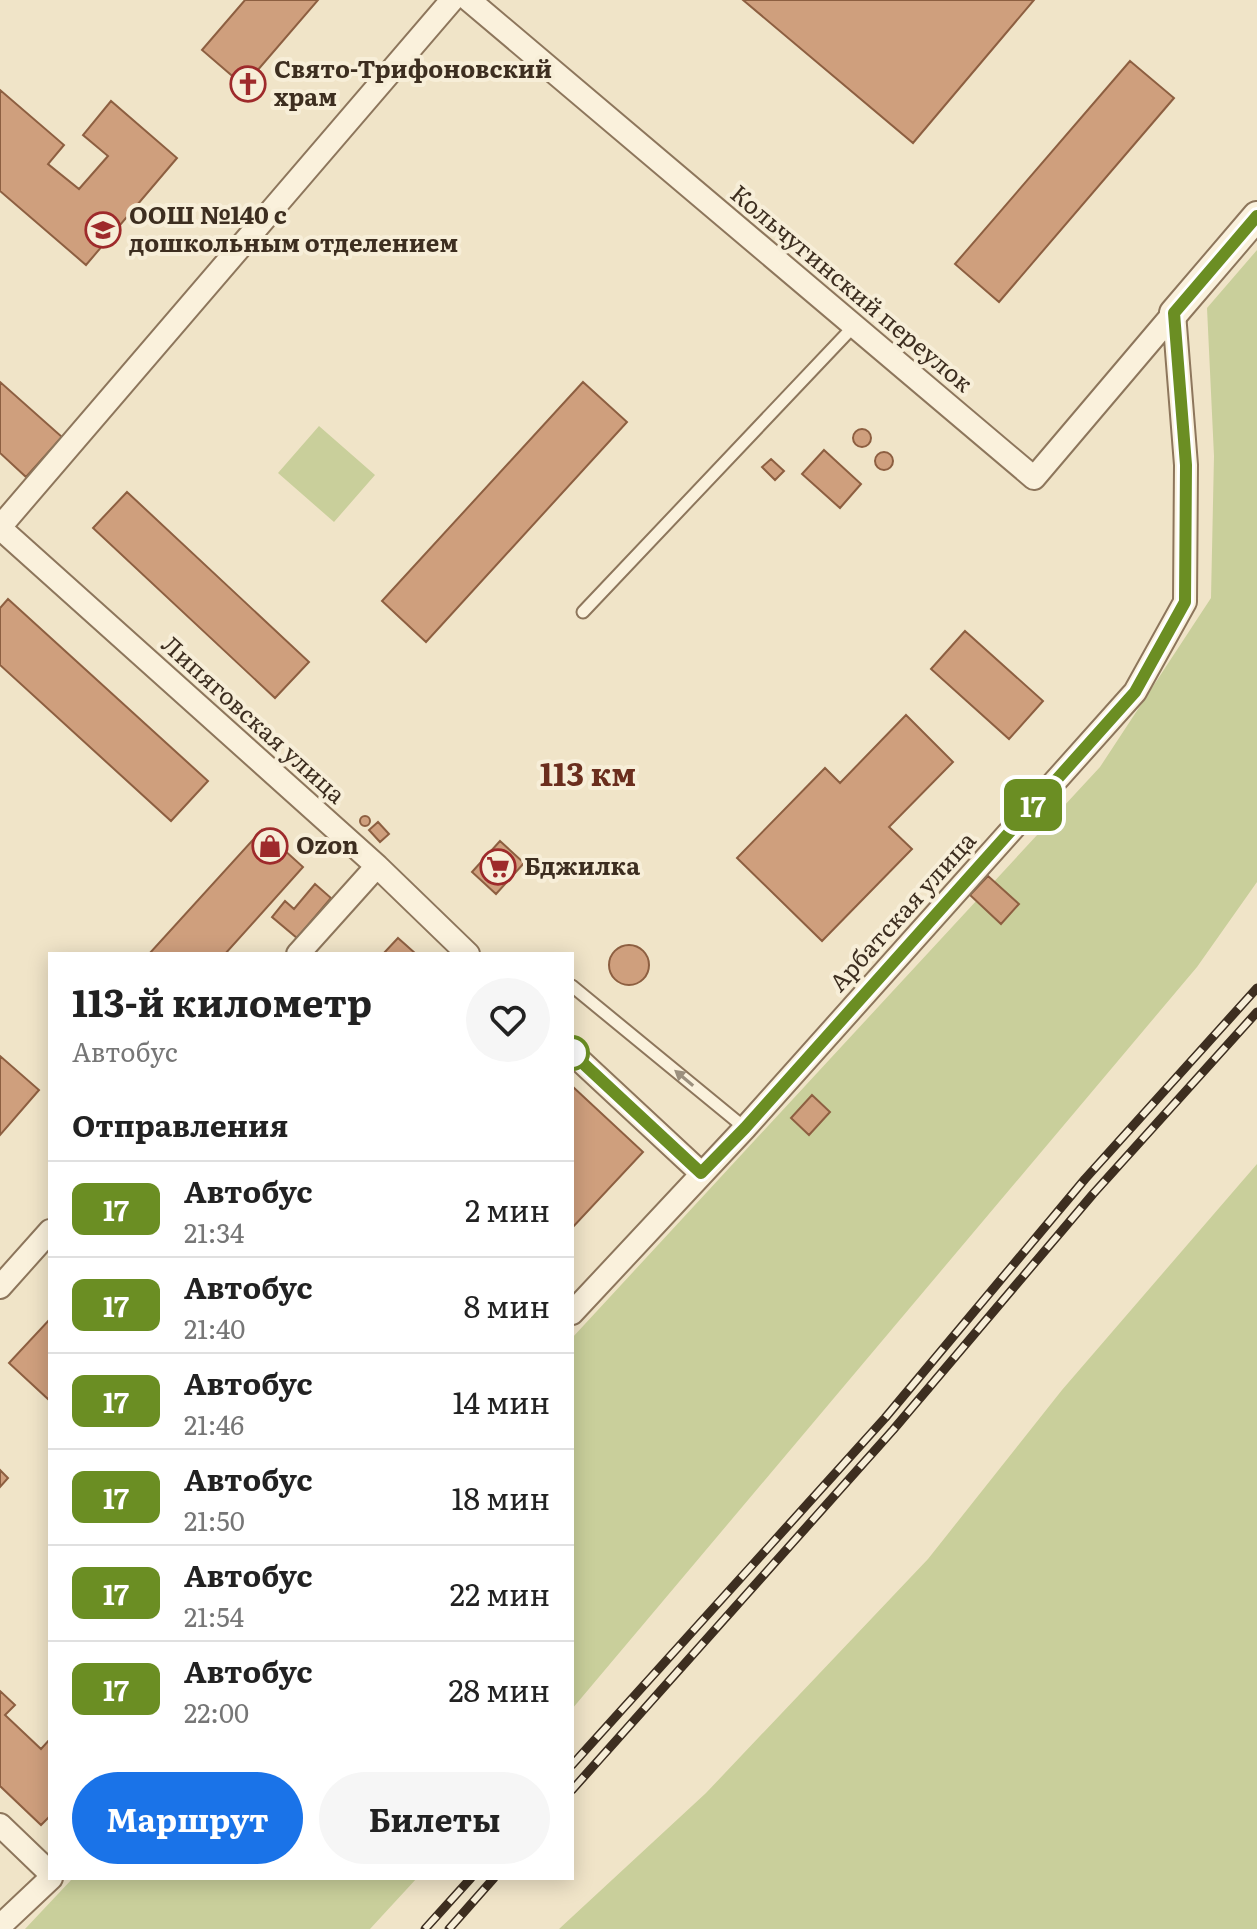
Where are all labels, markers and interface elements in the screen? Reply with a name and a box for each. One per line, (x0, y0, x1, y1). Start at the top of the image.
place label: Свято-Трифоновский храм (274, 50, 552, 113)
church icon: Свято-Трифоновский храм (229, 65, 267, 103)
street label: Кольчугинский переулок (724, 175, 981, 399)
place label: ООШ №140 с дошкольным отделением (129, 196, 458, 259)
school or university icon: ООШ №140 с дошкольным отделением (84, 211, 122, 249)
street label: Липяговская улица (155, 626, 354, 810)
district label: 113 км (540, 748, 636, 796)
line badge: 17 (997, 779, 1069, 831)
text: 17 (1020, 784, 1046, 826)
street label: Арбатская улица (820, 823, 983, 998)
place label: Ozon (296, 826, 359, 861)
shop icon: Ozon (251, 827, 289, 865)
place label: Бджилка (524, 847, 640, 882)
supermarket icon: Бджилка (479, 848, 517, 886)
text: 113-й километр (72, 972, 372, 1029)
button: heart (466, 978, 550, 1062)
text: Автобус (72, 1031, 178, 1070)
unlabelled marker (555, 1036, 589, 1070)
one-way arrow (675, 1070, 695, 1087)
text: Отправления (72, 1102, 288, 1146)
text: Автобус (184, 1168, 313, 1212)
text: 2 мин (465, 1187, 550, 1231)
text: 17 (103, 1188, 129, 1230)
text: 21:34 (184, 1212, 244, 1251)
text: Автобус (184, 1264, 313, 1308)
text: 8 мин (464, 1283, 550, 1327)
text: 17 (103, 1284, 129, 1326)
text: 21:40 (184, 1308, 245, 1347)
text: Автобус (184, 1360, 313, 1404)
text: 14 мин (453, 1379, 550, 1423)
text: 17 (103, 1380, 129, 1422)
text: 21:46 (184, 1404, 244, 1443)
text: Автобус (184, 1456, 313, 1500)
text: 18 мин (451, 1475, 550, 1519)
text: 17 (103, 1476, 129, 1518)
text: 21:50 (184, 1500, 245, 1539)
text: Автобус (184, 1552, 313, 1596)
text: 22 мин (450, 1571, 550, 1615)
text: 17 (103, 1572, 129, 1614)
text: 21:54 (184, 1596, 244, 1635)
text: Автобус (184, 1648, 313, 1692)
text: 28 мин (448, 1667, 550, 1711)
text: 17 (103, 1668, 129, 1710)
text: 22:00 (184, 1692, 249, 1731)
button: Маршрут (72, 1772, 303, 1864)
button: Билеты (319, 1772, 550, 1864)

